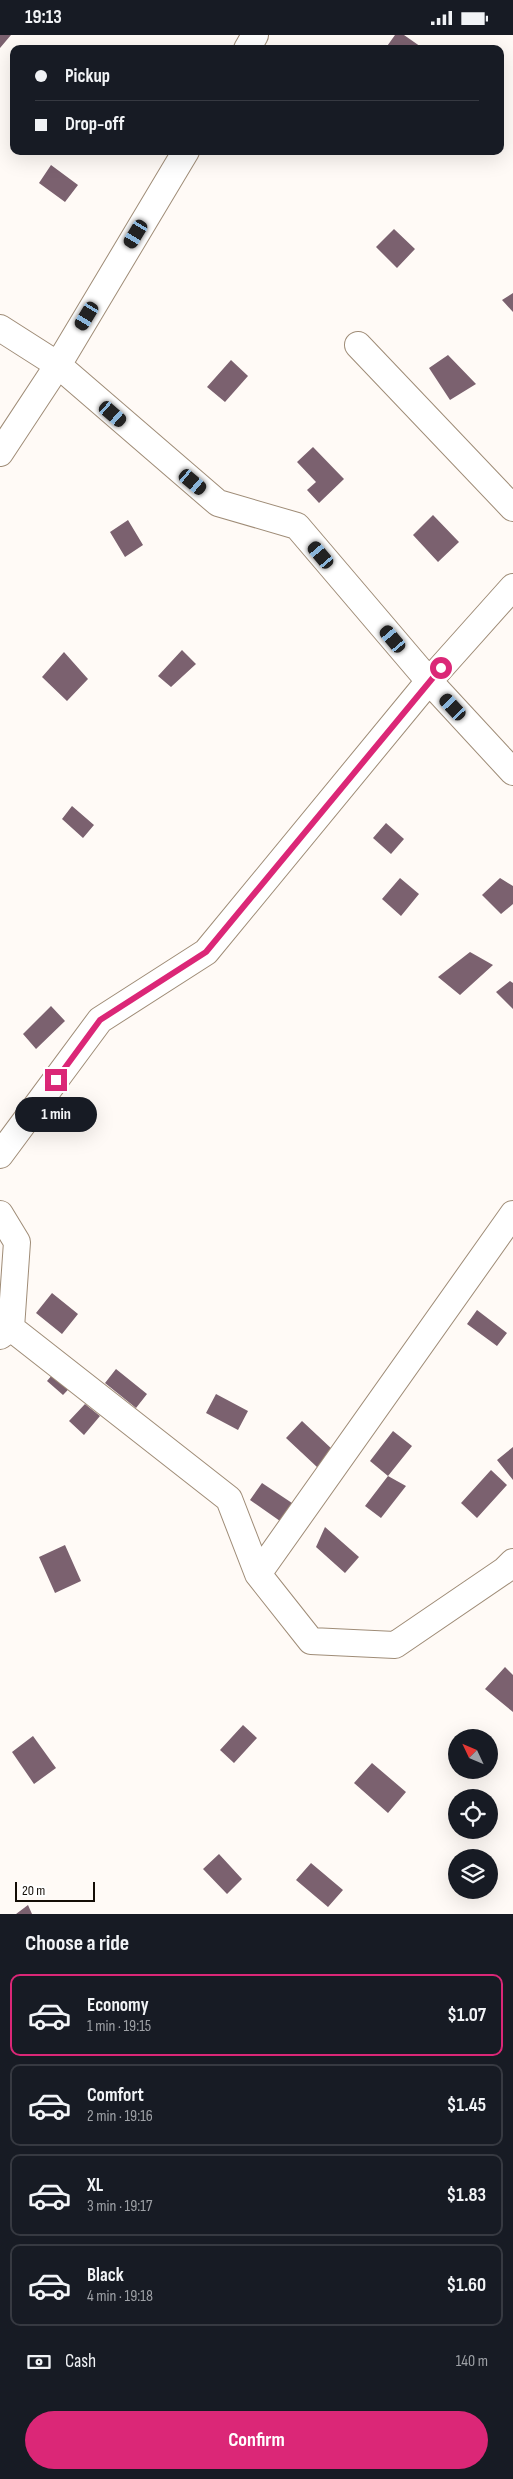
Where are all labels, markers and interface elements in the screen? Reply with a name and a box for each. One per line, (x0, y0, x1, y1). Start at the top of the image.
text: 19:13 (25, 6, 62, 29)
text: Pickup (65, 65, 110, 88)
text: Drop-off (65, 113, 125, 136)
car (121, 217, 150, 251)
car (72, 299, 101, 333)
car (96, 398, 129, 430)
car (176, 467, 209, 497)
car (305, 539, 336, 571)
car (377, 623, 408, 655)
route start (430, 657, 452, 679)
car (437, 691, 468, 723)
route end (45, 1069, 67, 1091)
callout: 1 min (15, 1097, 97, 1133)
text: 1 min (41, 1105, 71, 1124)
north arrow (448, 1729, 498, 1779)
map controls (448, 1729, 498, 1899)
button: locate (448, 1789, 498, 1839)
button: layers (448, 1849, 498, 1899)
scale bar (15, 1879, 95, 1902)
text: 20 m (22, 1882, 45, 1899)
text: Choose a ride (25, 1930, 129, 1957)
icon: car (27, 1993, 72, 2038)
text: Economy (87, 1994, 149, 2017)
text: $1.07 (447, 2004, 486, 2027)
text: 1 min · 19:15 (87, 2017, 151, 2036)
icon: car (27, 2083, 72, 2128)
text: Comfort (87, 2084, 144, 2107)
text: $1.45 (447, 2094, 486, 2117)
text: 2 min · 19:16 (87, 2107, 153, 2126)
icon: car (27, 2173, 72, 2218)
text: XL (87, 2174, 103, 2197)
text: $1.83 (447, 2184, 486, 2207)
text: 3 min · 19:17 (87, 2197, 152, 2216)
icon: car (27, 2263, 72, 2308)
text: Black (87, 2264, 124, 2287)
text: $1.60 (446, 2274, 486, 2297)
text: 4 min · 19:18 (87, 2287, 153, 2306)
icon: cash (25, 2348, 53, 2376)
text: Cash (65, 2350, 96, 2373)
text: 140 m (456, 2352, 488, 2371)
button: Confirm (25, 2411, 488, 2469)

